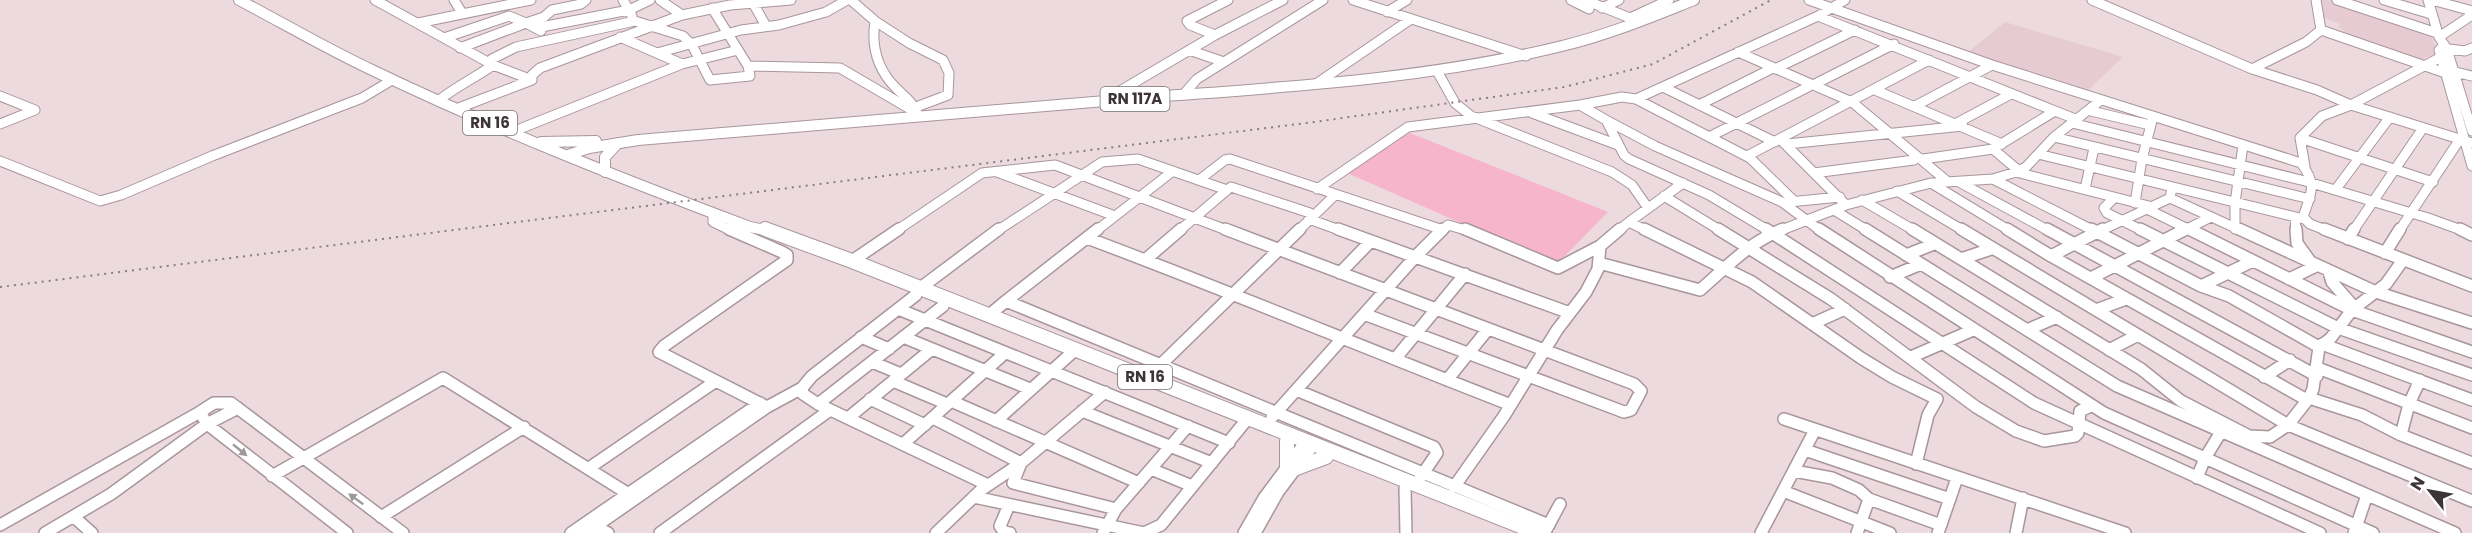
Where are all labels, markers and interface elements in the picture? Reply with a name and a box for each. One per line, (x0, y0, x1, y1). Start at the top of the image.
road number: RN 117A (1100, 87, 1170, 111)
road number: RN 16 (463, 111, 517, 135)
road number: RN 16 (1118, 365, 1172, 389)
one-way arrow (232, 443, 247, 456)
north arrow (2400, 461, 2460, 521)
text: N (2405, 472, 2431, 495)
one-way arrow (348, 493, 363, 505)

